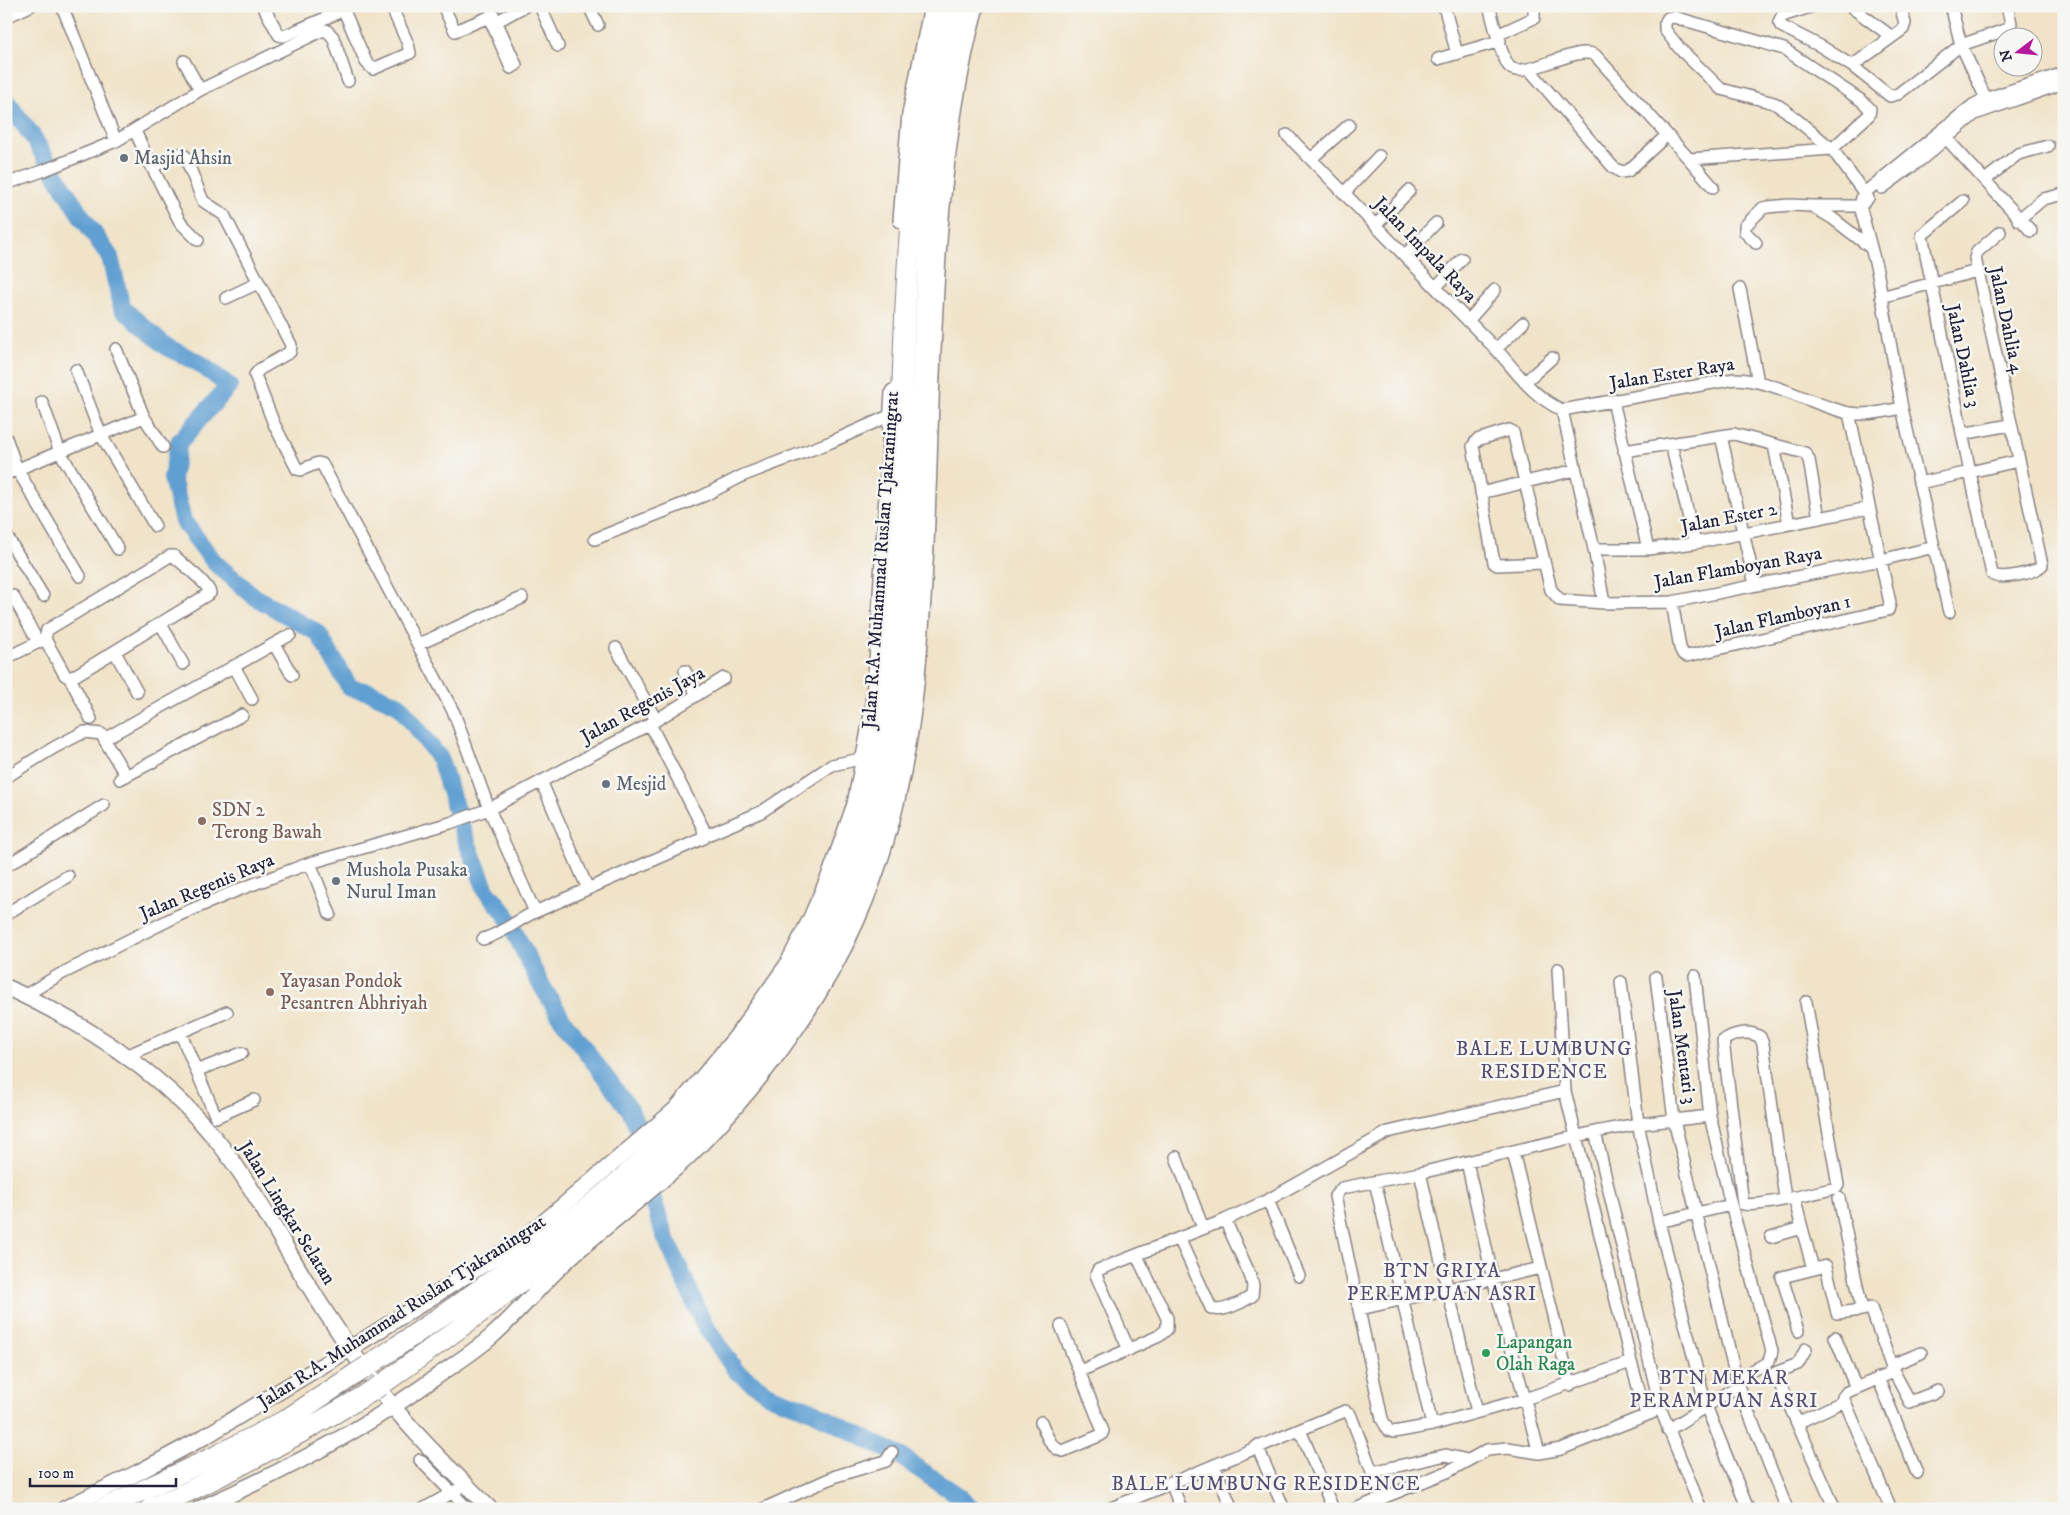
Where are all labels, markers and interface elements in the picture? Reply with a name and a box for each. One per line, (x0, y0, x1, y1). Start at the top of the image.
north arrow (1992, 28, 2042, 78)
text: N (1996, 47, 2017, 63)
place label: Masjid Ahsin (134, 147, 232, 170)
marker: Masjid Ahsin (118, 152, 130, 164)
street label: Jalan Impala Raya (1367, 191, 1481, 308)
street label: Jalan Dahlia 4 (1983, 262, 2029, 377)
street label: Jalan Dahlia 3 (1940, 300, 1985, 410)
street label: Jalan Ester Raya (1606, 353, 1736, 395)
street label: Jalan R.A. Muhammad Ruslan Tjakraningrat (858, 390, 904, 732)
street label: Jalan Ester 2 (1677, 497, 1780, 539)
street label: Jalan Flamboyan Raya (1651, 542, 1824, 594)
street label: Jalan Flamboyan 1 (1711, 590, 1853, 644)
street label: Jalan Regenis Jaya (575, 661, 709, 749)
place label: Mesjid (616, 773, 667, 796)
marker: Mesjid (600, 778, 612, 790)
place label: SDN 2 Terong Bawah (212, 799, 322, 844)
marker: SDN 2 Terong Bawah (196, 815, 208, 827)
street label: Jalan Regenis Raya (135, 848, 278, 926)
place label: Mushola Pusaka Nurul Iman (346, 859, 468, 904)
marker: Mushola Pusaka Nurul Iman (330, 875, 342, 887)
place label: Yayasan Pondok Pesantren Abhriyah (280, 970, 428, 1015)
marker: Yayasan Pondok Pesantren Abhriyah (264, 986, 276, 998)
street label: Jalan Mentari 3 (1662, 986, 1701, 1106)
district label: BALE LUMBUNG RESIDENCE (1456, 1037, 1632, 1085)
street label: Jalan Lingkar Selatan (232, 1135, 341, 1289)
street label: Jalan R.A. Muhammad Ruslan Tjakraningrat (252, 1210, 550, 1415)
district label: BTN GRIYA PEREMPUAN ASRI (1347, 1259, 1537, 1307)
place label: Lapangan Olah Raga (1496, 1331, 1575, 1376)
marker: Lapangan Olah Raga (1480, 1347, 1492, 1359)
district label: BTN MEKAR PERAMPUAN ASRI (1630, 1366, 1818, 1414)
scale bar (30, 1455, 176, 1487)
text: 100 m (38, 1464, 74, 1483)
district label: BALE LUMBUNG RESIDENCE (1111, 1472, 1421, 1497)

